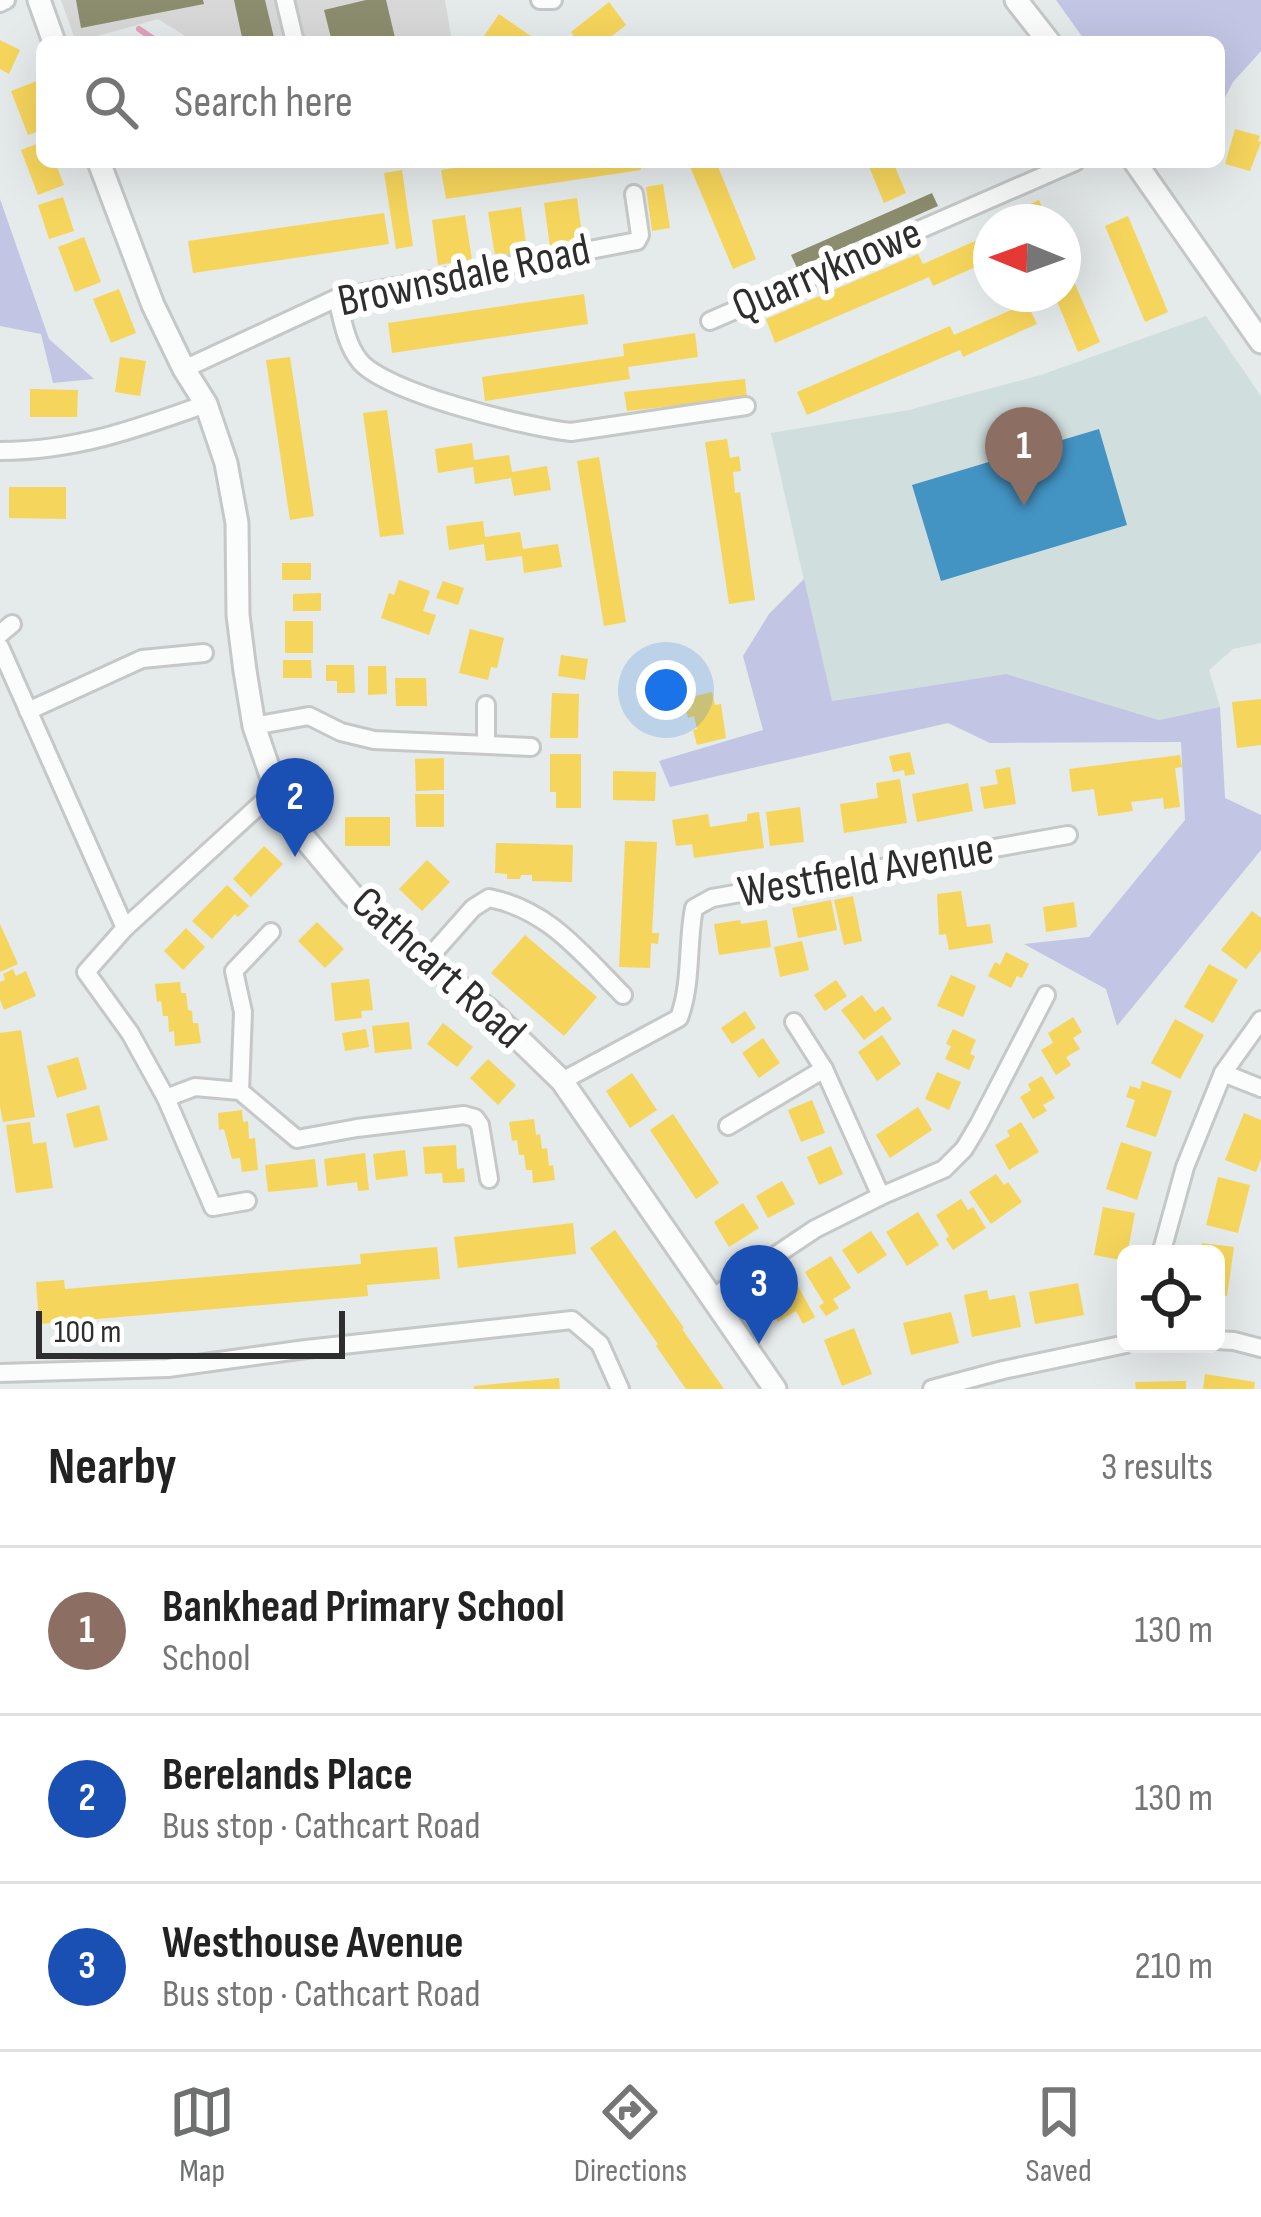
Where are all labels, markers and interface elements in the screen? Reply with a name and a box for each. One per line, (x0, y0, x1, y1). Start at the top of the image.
search box (36, 36, 1225, 168)
icon: search (78, 69, 144, 135)
text: Search here (174, 75, 353, 130)
north arrow (973, 204, 1081, 312)
street label: Quarryknowe (724, 206, 930, 334)
street label: Brownsdale Road (333, 222, 595, 330)
pin: 1 (985, 407, 1063, 506)
your location (636, 660, 696, 720)
pin: 2 (256, 758, 334, 857)
street label: Westfield Avenue (734, 821, 998, 921)
street label: Cathcart Road (340, 875, 536, 1061)
pin: 3 (720, 1245, 798, 1344)
map controls (1117, 1245, 1225, 1353)
button: locate (1117, 1245, 1225, 1353)
scale bar (36, 1305, 345, 1358)
text: 100 m (54, 1312, 121, 1352)
text: Nearby (48, 1437, 177, 1498)
text: 3 results (1101, 1444, 1213, 1491)
text: Bankhead Primary School (162, 1580, 565, 1635)
text: 1 (79, 1607, 95, 1654)
text: 130 m (1134, 1607, 1213, 1654)
text: School (162, 1635, 251, 1682)
text: Berelands Place (162, 1748, 413, 1803)
text: 2 (78, 1775, 96, 1822)
text: 130 m (1134, 1775, 1213, 1822)
text: Bus stop · Cathcart Road (162, 1803, 481, 1850)
text: Westhouse Avenue (162, 1916, 464, 1971)
text: 3 (78, 1943, 96, 1990)
text: 210 m (1135, 1943, 1213, 1990)
text: Bus stop · Cathcart Road (162, 1971, 481, 2018)
tab: Map (169, 2079, 235, 2191)
tab: Directions (574, 2079, 687, 2191)
tab: Saved (1026, 2079, 1092, 2191)

